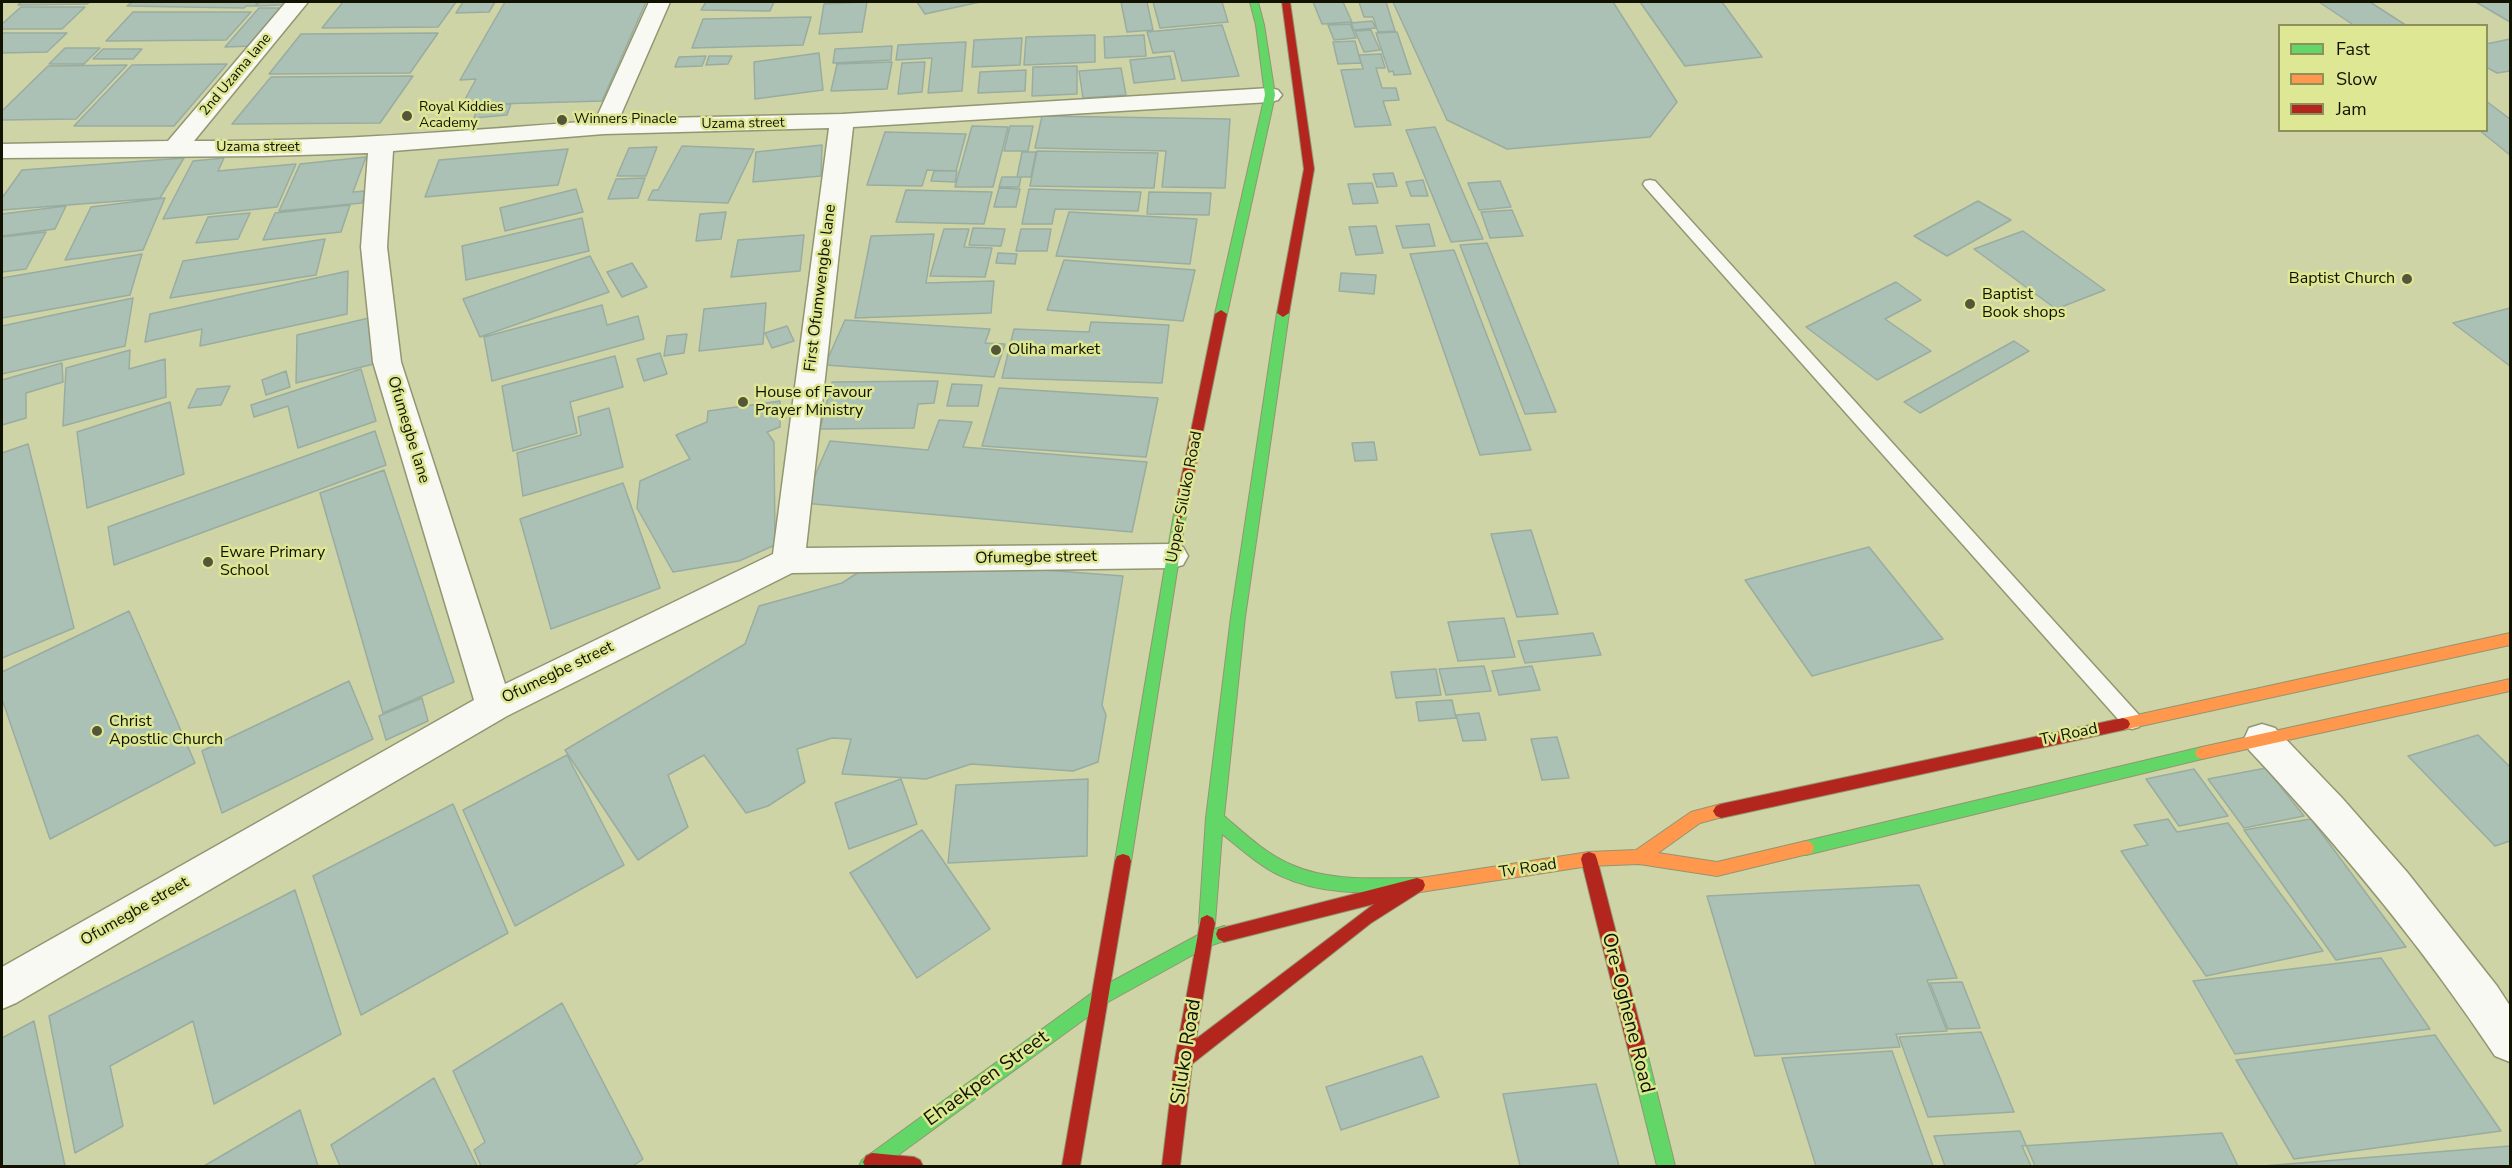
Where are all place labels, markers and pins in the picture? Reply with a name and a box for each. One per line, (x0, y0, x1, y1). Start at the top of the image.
place label: Royal Kiddies Academy (419, 100, 504, 132)
marker: Royal Kiddies Academy (400, 109, 414, 123)
place label: Winners Pinacle (574, 112, 677, 128)
marker: Winners Pinacle (555, 113, 569, 127)
place label: Baptist Church (2289, 269, 2395, 289)
marker: Baptist Church (2400, 272, 2414, 286)
place label: Baptist Book shops (1982, 285, 2065, 323)
marker: Baptist Book shops (1963, 297, 1977, 311)
place label: Oliha market (1008, 340, 1100, 360)
marker: Oliha market (989, 343, 1003, 357)
place label: House of Favour Prayer Ministry (755, 383, 872, 421)
marker: House of Favour Prayer Ministry (736, 395, 750, 409)
place label: Eware Primary School (220, 543, 325, 581)
marker: Eware Primary School (201, 555, 215, 569)
place label: Christ Apostlic Church (109, 712, 223, 750)
marker: Christ Apostlic Church (90, 724, 104, 738)

